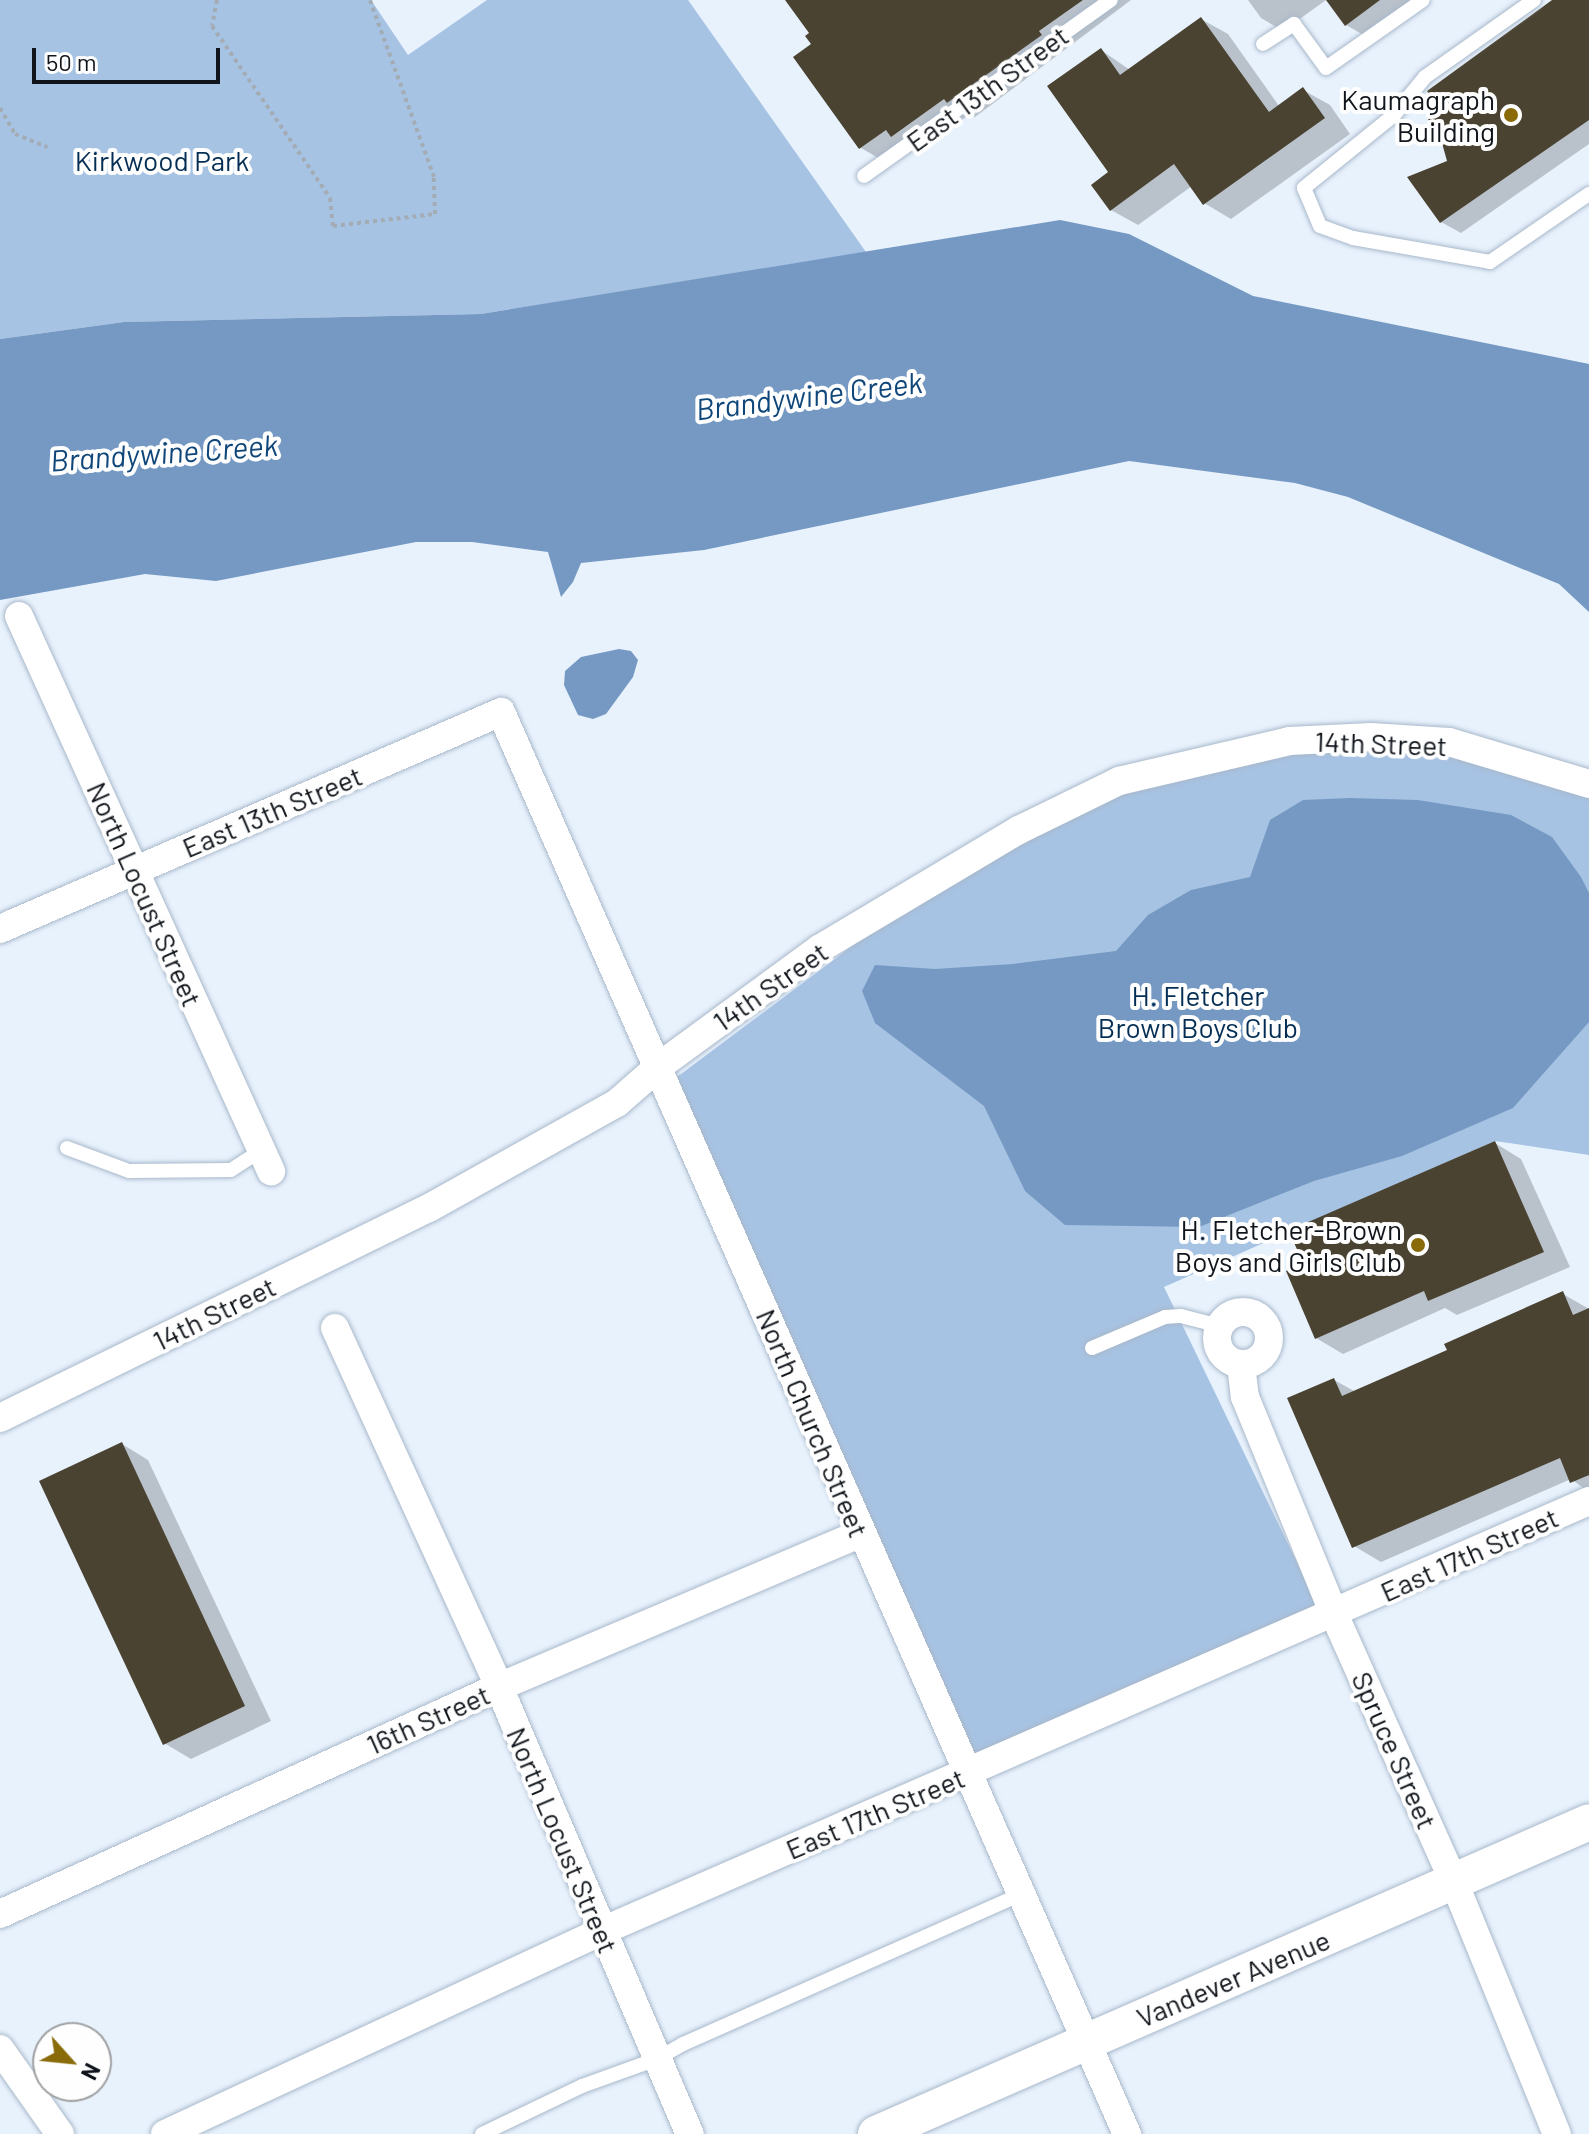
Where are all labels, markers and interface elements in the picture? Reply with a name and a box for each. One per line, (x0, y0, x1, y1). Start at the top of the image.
street label: East 13th Street (899, 18, 1075, 158)
scale bar (36, 32, 224, 82)
text: 50 m (46, 47, 97, 76)
place label: Kaumagraph Building (1341, 82, 1495, 148)
marker: Kaumagraph Building (1502, 106, 1520, 124)
park label: Kirkwood Park (75, 143, 249, 177)
water label: Brandywine Creek (694, 363, 924, 427)
water label: Brandywine Creek (49, 426, 279, 478)
street label: 14th Street (1314, 724, 1448, 762)
street label: East 13th Street (177, 758, 367, 864)
street label: North Locust Street (80, 777, 210, 1011)
street label: 14th Street (706, 934, 834, 1038)
park label: H. Fletcher Brown Boys Club (1098, 978, 1298, 1044)
place label: H. Fletcher-Brown Boys and Girls Club (1175, 1212, 1402, 1278)
marker: H. Fletcher-Brown Boys and Girls Club (1409, 1236, 1427, 1254)
street label: 14th Street (147, 1269, 281, 1357)
street label: North Church Street (750, 1304, 876, 1542)
street label: East 17th Street (1375, 1500, 1563, 1608)
street label: Spruce Street (1345, 1666, 1445, 1834)
street label: 16th Street (361, 1677, 495, 1761)
street label: North Locust Street (500, 1722, 626, 1958)
street label: East 17th Street (781, 1760, 969, 1866)
street label: Vandever Avenue (1131, 1922, 1335, 2034)
north arrow (32, 2022, 112, 2102)
text: N (77, 2060, 107, 2084)

